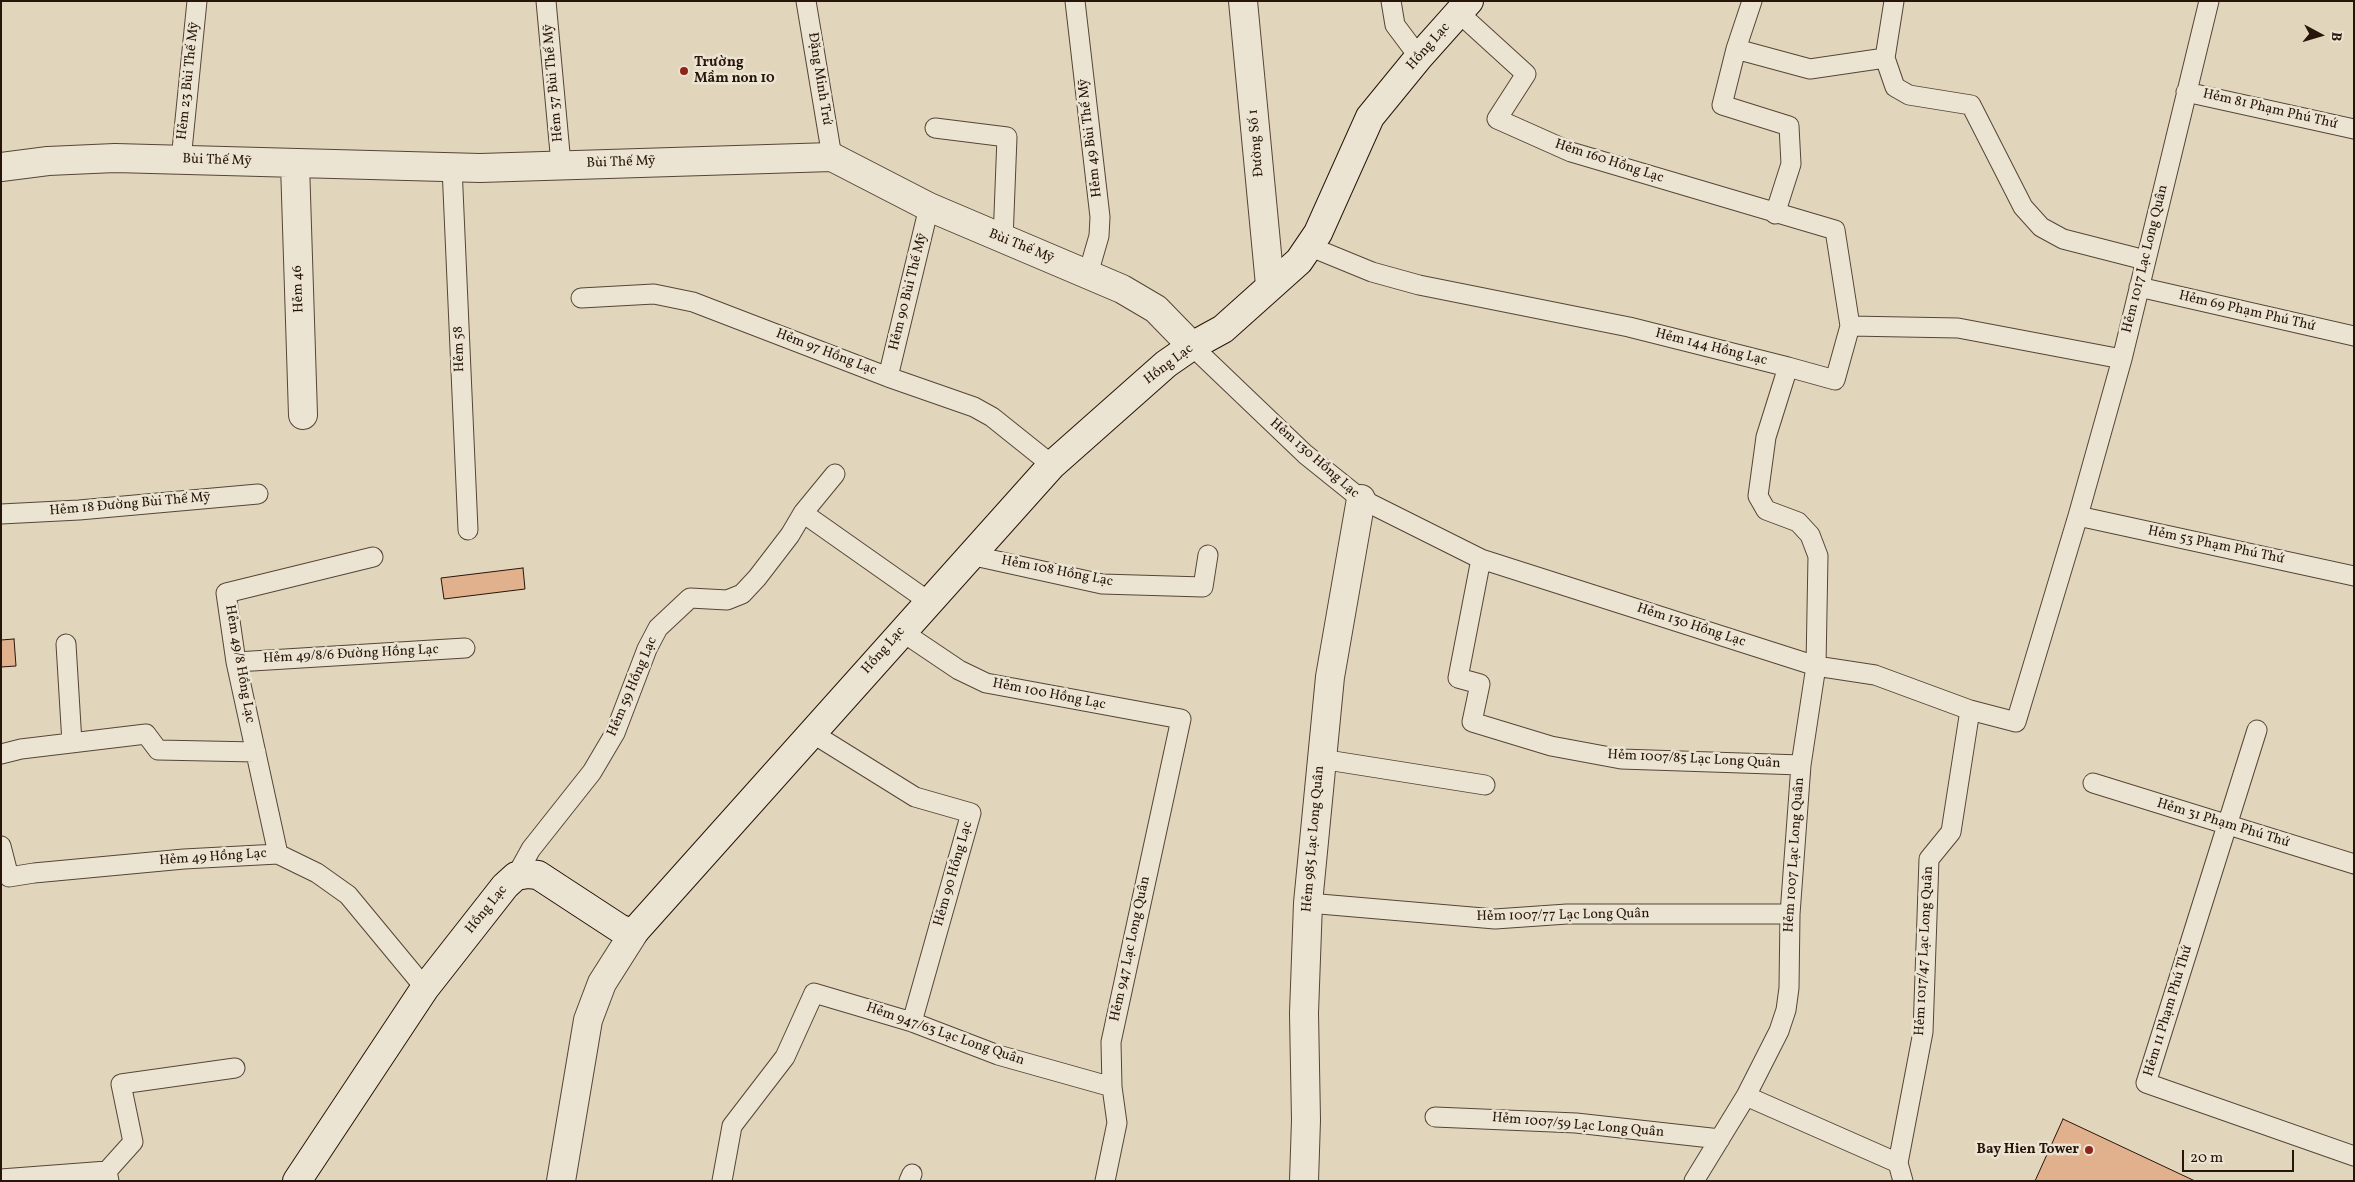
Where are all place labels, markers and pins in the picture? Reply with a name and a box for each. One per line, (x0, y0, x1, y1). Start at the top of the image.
place label: Trường Mầm non 10 (694, 55, 775, 88)
marker: Trường Mầm non 10 (678, 65, 690, 77)
place label: Bay Hien Tower (1977, 1142, 2079, 1158)
marker: Bay Hien Tower (2083, 1144, 2095, 1156)

